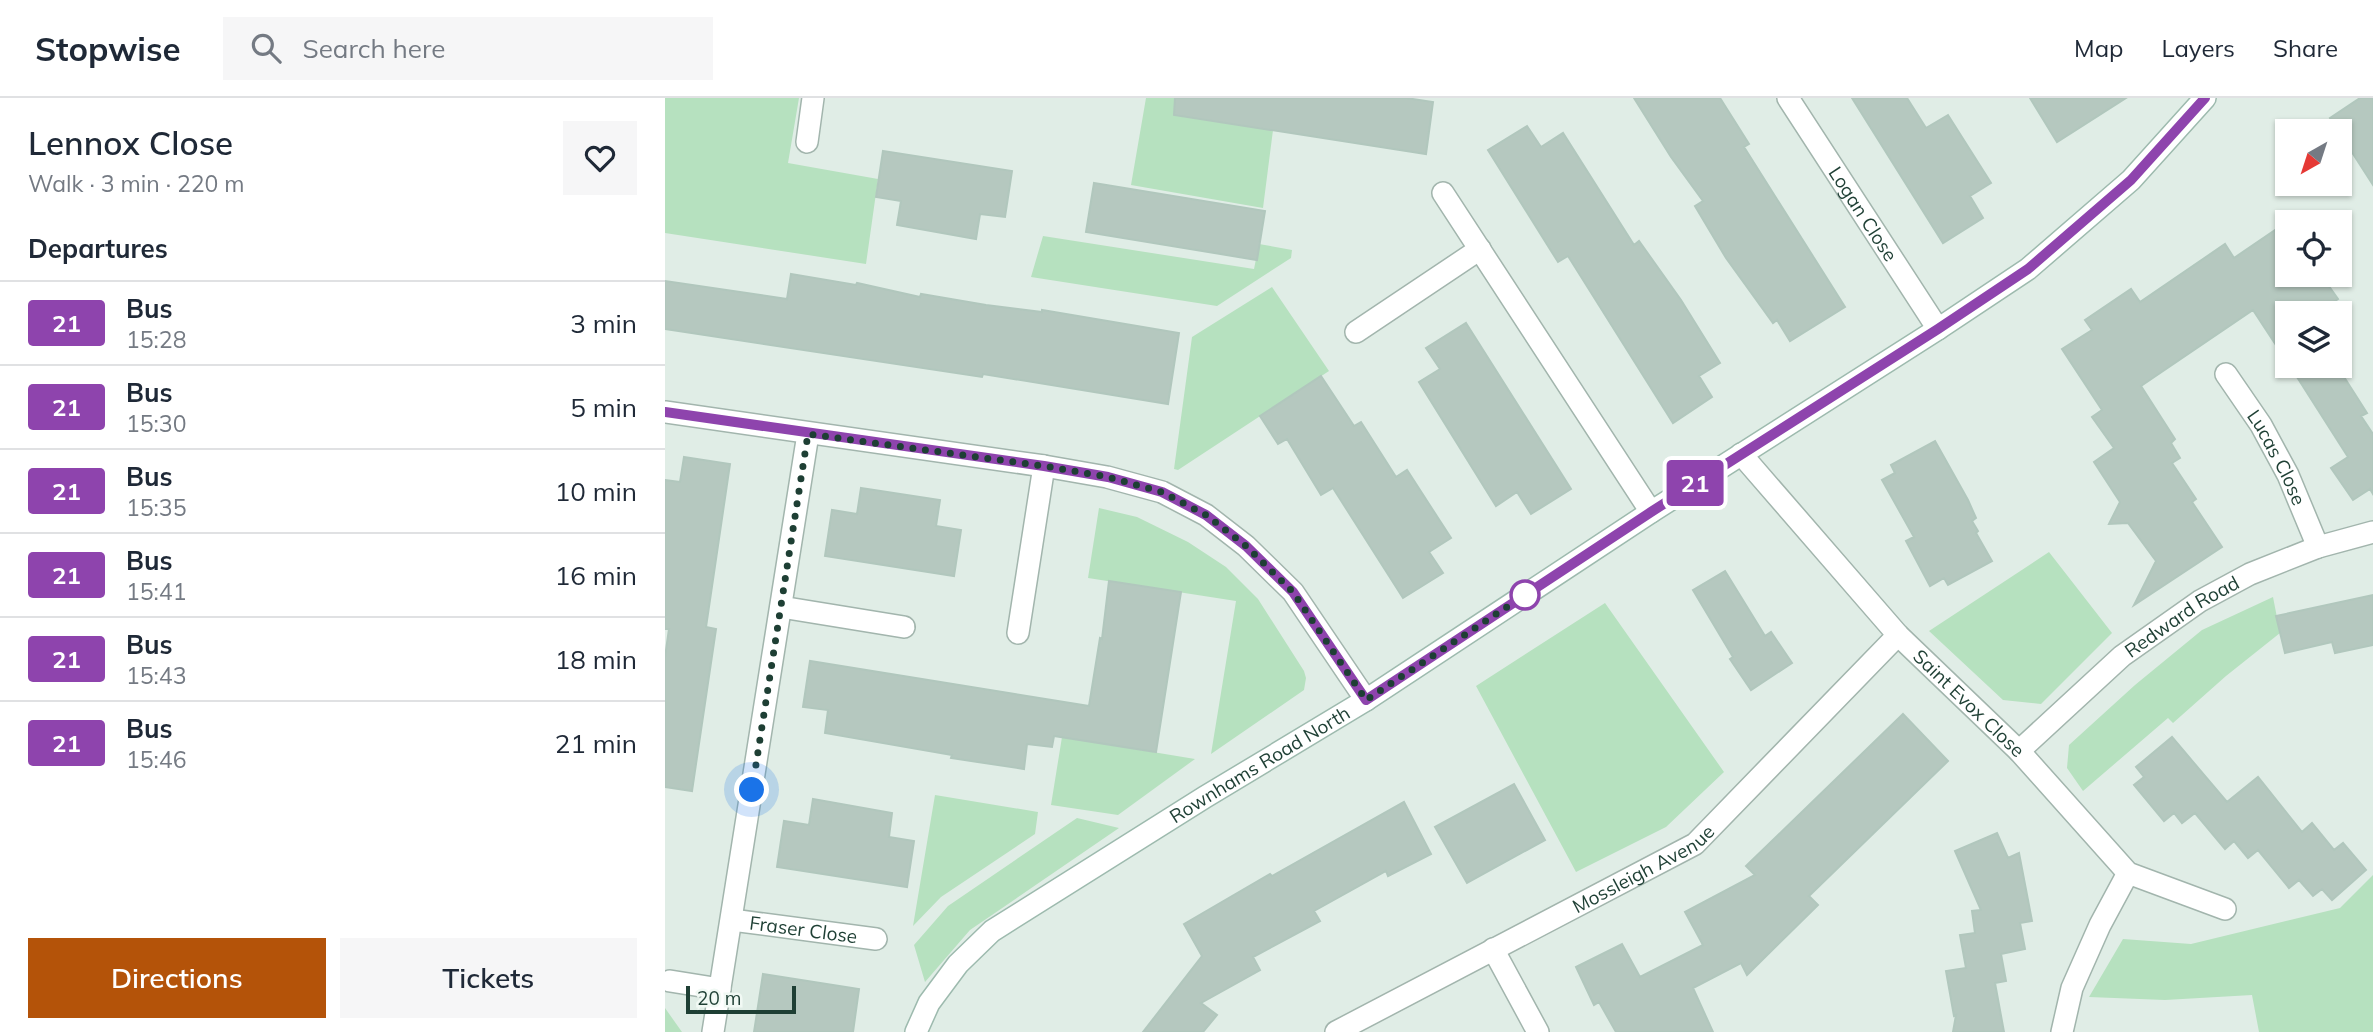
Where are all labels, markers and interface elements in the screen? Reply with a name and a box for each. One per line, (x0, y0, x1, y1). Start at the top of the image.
search box (223, 17, 713, 80)
text: Stopwise (35, 28, 181, 69)
icon: search (247, 29, 285, 67)
text: Search here (303, 32, 445, 65)
text: Map (2074, 33, 2123, 63)
text: Layers (2161, 33, 2235, 63)
text: Share (2273, 33, 2338, 63)
north arrow (2275, 119, 2352, 196)
map controls (2275, 119, 2352, 378)
button: heart (563, 121, 637, 195)
text: Lennox Close (28, 122, 233, 163)
street label: Logan Close (1824, 162, 1903, 266)
text: Walk · 3 min · 220 m (28, 169, 245, 198)
button: locate (2275, 210, 2352, 287)
text: Departures (28, 232, 168, 265)
text: Bus (126, 292, 172, 325)
button: layers (2275, 301, 2352, 378)
text: 3 min (570, 307, 637, 340)
text: 21 (52, 308, 81, 338)
text: 15:28 (126, 325, 186, 354)
text: Bus (126, 376, 172, 409)
text: 5 min (570, 391, 637, 424)
text: 21 (52, 392, 81, 422)
street label: Lucas Close (2242, 405, 2311, 509)
text: 15:30 (126, 409, 186, 438)
text: Bus (126, 460, 172, 493)
line badge: 21 (1663, 460, 1727, 506)
text: 21 (1681, 468, 1709, 498)
text: 10 min (555, 475, 637, 508)
text: 21 (52, 476, 81, 506)
text: 15:35 (126, 493, 186, 522)
text: Bus (126, 544, 172, 577)
text: 16 min (555, 559, 637, 592)
text: 21 (52, 560, 81, 590)
street label: Redward Road (2120, 570, 2243, 662)
text: 15:41 (126, 577, 186, 606)
unlabelled marker (1510, 580, 1540, 610)
text: Bus (126, 628, 172, 661)
text: 18 min (555, 643, 637, 676)
text: 21 (52, 644, 81, 674)
street label: Saint Evox Close (1908, 644, 2030, 762)
text: 15:43 (126, 661, 186, 690)
street label: Rownhams Road North (1165, 701, 1354, 828)
text: Bus (126, 712, 172, 745)
text: 21 min (555, 727, 637, 760)
text: 21 (52, 728, 81, 758)
text: 15:46 (126, 745, 186, 774)
your location (734, 772, 769, 807)
street label: Mossleigh Avenue (1568, 820, 1719, 918)
street label: Fraser Close (748, 910, 859, 948)
button: Directions (28, 938, 326, 1018)
button: Tickets (340, 938, 637, 1018)
scale bar (686, 983, 796, 1015)
text: 20 m (697, 986, 741, 1010)

